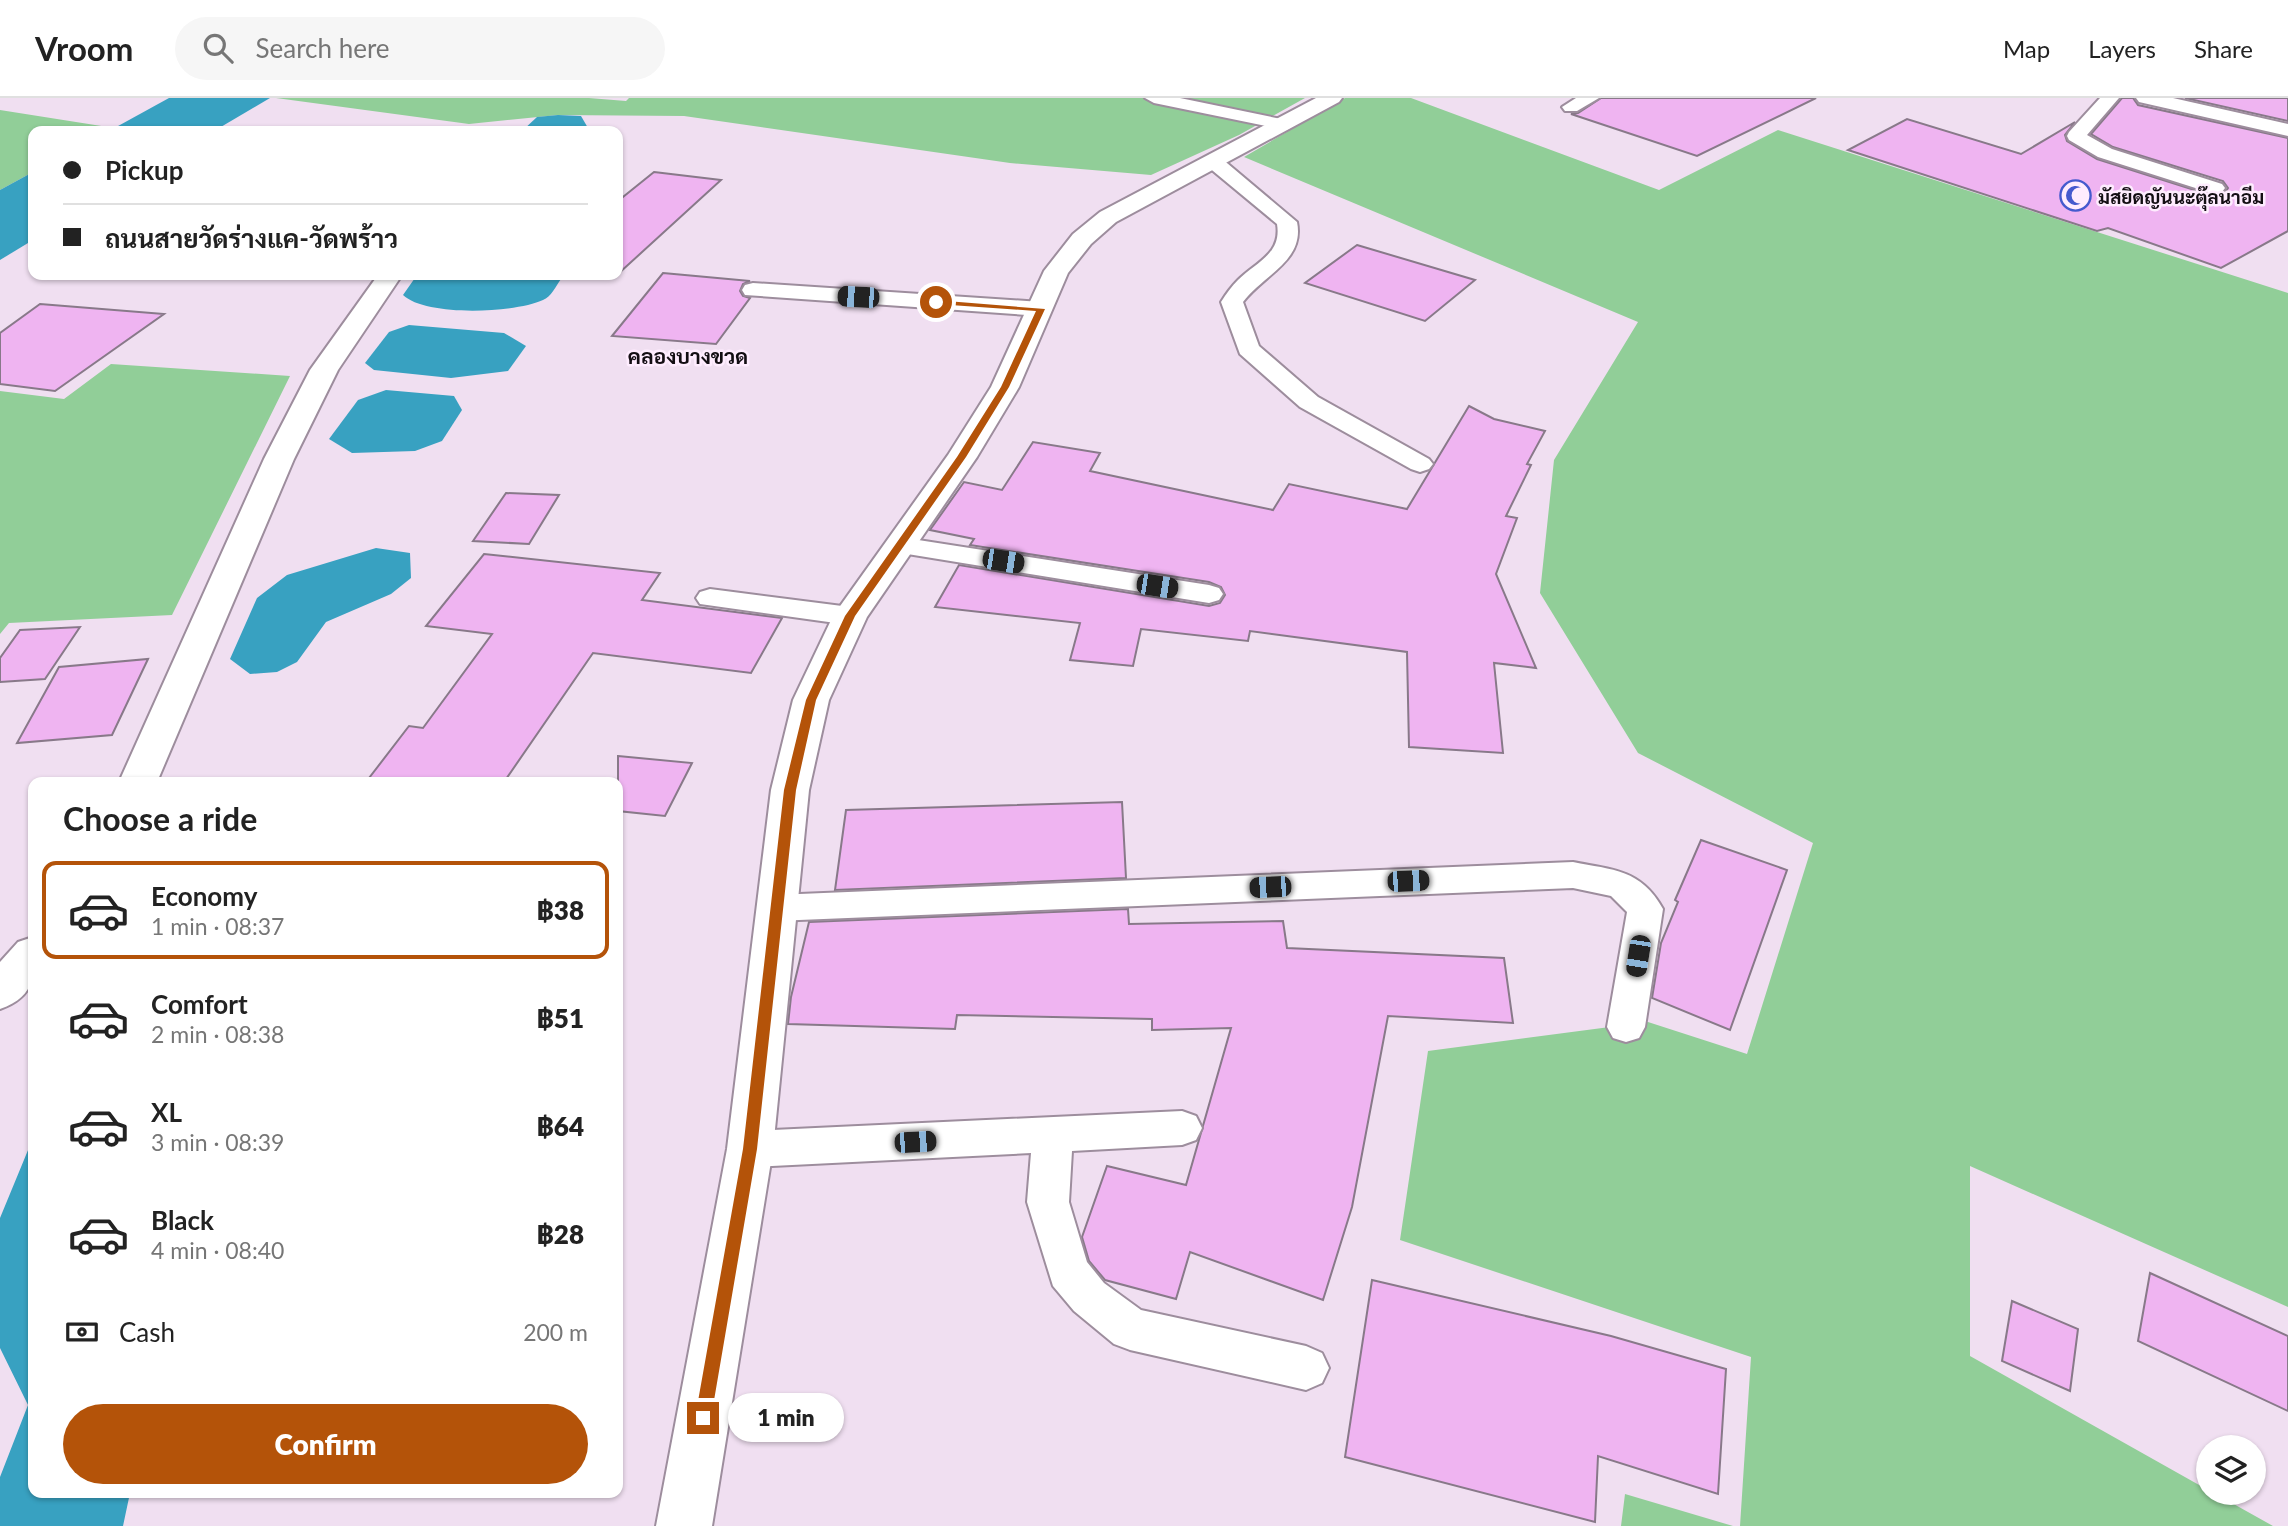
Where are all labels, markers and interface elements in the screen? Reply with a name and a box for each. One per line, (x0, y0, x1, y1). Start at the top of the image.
search box (175, 17, 665, 80)
text: Vroom (35, 28, 133, 68)
icon: search (199, 29, 237, 67)
text: Search here (255, 32, 390, 64)
text: Map (2003, 34, 2050, 63)
text: Layers (2088, 34, 2156, 63)
text: Share (2194, 34, 2253, 63)
text: Pickup (105, 154, 184, 186)
mosque icon: มัสยิดญันนะตุ๊ลนาอีม (2058, 179, 2092, 213)
place label: มัสยิดญันนะตุ๊ลนาอีม (2098, 185, 2264, 212)
text: ถนนสายวัดร่างแค-วัดพร้าว (105, 222, 398, 254)
car (837, 285, 880, 309)
route start (920, 286, 952, 318)
district label: คลองบางขวด (628, 343, 748, 368)
car (981, 547, 1026, 575)
car (1135, 572, 1180, 600)
text: Choose a ride (63, 799, 257, 838)
car (1387, 870, 1430, 892)
car (1249, 876, 1292, 898)
icon: car (67, 879, 130, 942)
text: Economy (151, 880, 257, 912)
text: ฿38 (536, 894, 584, 926)
text: 1 min · 08:37 (151, 912, 284, 940)
car (1625, 934, 1652, 978)
icon: car (67, 987, 130, 1050)
text: Comfort (151, 988, 248, 1020)
text: ฿51 (536, 1002, 584, 1034)
text: 2 min · 08:38 (151, 1020, 284, 1048)
icon: car (67, 1095, 130, 1158)
text: XL (151, 1096, 182, 1128)
text: ฿64 (536, 1110, 584, 1142)
text: 3 min · 08:39 (151, 1128, 284, 1156)
car (894, 1130, 937, 1154)
icon: car (67, 1203, 130, 1266)
text: Black (151, 1204, 214, 1236)
text: ฿28 (536, 1218, 584, 1250)
text: 4 min · 08:40 (151, 1236, 284, 1264)
icon: cash (63, 1313, 101, 1351)
text: Cash (119, 1316, 175, 1348)
text: 200 m (523, 1318, 588, 1346)
callout: 1 min (728, 1394, 843, 1442)
route end (687, 1402, 719, 1434)
text: 1 min (757, 1403, 815, 1431)
button: Confirm (63, 1404, 588, 1484)
map controls (2196, 1435, 2266, 1505)
button: layers (2196, 1435, 2266, 1505)

